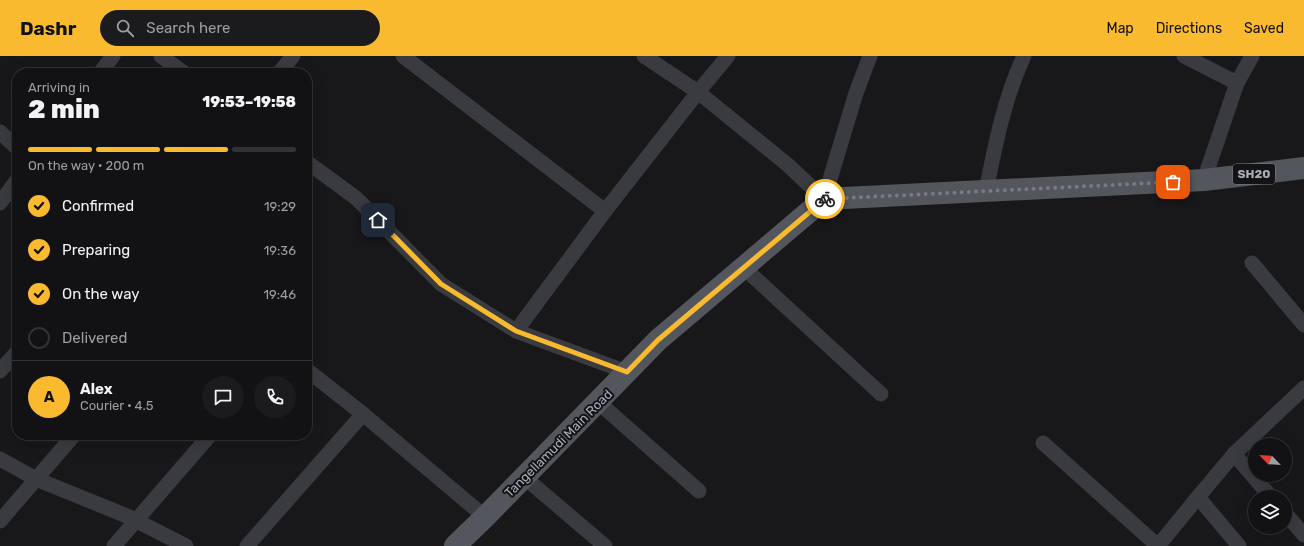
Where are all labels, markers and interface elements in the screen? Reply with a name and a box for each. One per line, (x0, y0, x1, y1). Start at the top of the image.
search box (100, 10, 380, 46)
text: Dashr (20, 17, 76, 40)
icon: search (114, 17, 136, 39)
text: Search here (146, 19, 230, 37)
text: Map (1107, 20, 1134, 37)
text: Directions (1156, 20, 1222, 37)
text: Saved (1244, 20, 1284, 37)
text: Arriving in (28, 80, 90, 95)
text: 19:53–19:58 (202, 93, 296, 111)
text: 2 min (28, 94, 100, 125)
text: On the way · 200 m (28, 158, 144, 173)
road number: SH20 (1233, 164, 1275, 184)
pin (1156, 165, 1190, 199)
icon: bag (1162, 171, 1184, 193)
courier (805, 179, 845, 219)
icon: bike (814, 188, 836, 210)
icon: check (28, 195, 50, 217)
text: Confirmed (62, 197, 134, 215)
text: 19:29 (264, 199, 296, 214)
pin (361, 203, 395, 237)
icon: home (367, 209, 389, 231)
icon: check (28, 239, 50, 261)
text: Preparing (62, 241, 130, 259)
text: 19:36 (264, 243, 296, 258)
icon: check (28, 283, 50, 305)
text: On the way (62, 285, 140, 303)
text: 19:46 (263, 287, 296, 302)
text: Delivered (62, 329, 127, 347)
button: chat (202, 376, 244, 418)
button: phone (254, 376, 296, 418)
text: Alex (80, 380, 113, 398)
street label: Tangellamudi Main Road (501, 386, 616, 501)
text: A (44, 388, 54, 406)
text: Courier · 4.5 (80, 398, 154, 413)
north arrow (1248, 438, 1292, 482)
map controls (1248, 438, 1292, 534)
button: layers (1248, 490, 1292, 534)

